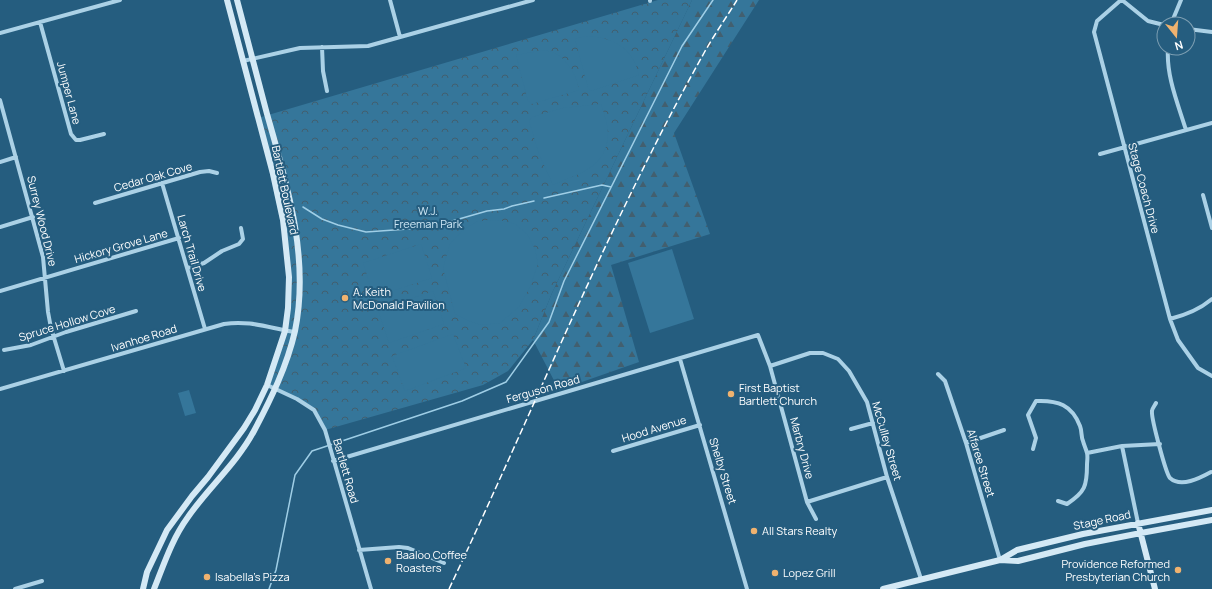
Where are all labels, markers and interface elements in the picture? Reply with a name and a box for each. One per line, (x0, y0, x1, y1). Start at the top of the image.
north arrow (1156, 16, 1196, 56)
text: N (1173, 38, 1185, 54)
street label: Jumper Lane (54, 60, 85, 127)
street label: Stage Coach Drive (1125, 141, 1164, 236)
street label: Bartlett Boulevard (269, 144, 302, 236)
street label: Cedar Oak Cove (112, 158, 194, 195)
street label: Surrey Wood Drive (24, 174, 61, 268)
park label: W.J. Freeman Park (394, 203, 463, 231)
street label: Larch Trail Drive (174, 213, 211, 294)
street label: Hickory Grove Lane (72, 225, 170, 266)
place label: A. Keith McDonald Pavilion (353, 284, 445, 312)
marker: A. Keith McDonald Pavilion (340, 293, 350, 303)
street label: Spruce Hollow Cove (17, 301, 118, 344)
street label: Ivanhoe Road (109, 320, 179, 355)
street label: Ferguson Road (504, 371, 581, 406)
place label: First Baptist Bartlett Church (739, 380, 817, 408)
marker: First Baptist Bartlett Church (726, 389, 736, 399)
street label: McCulley Street (869, 400, 906, 482)
street label: Hood Avenue (620, 411, 689, 445)
street label: Marbry Drive (787, 415, 818, 481)
street label: Alfaree Street (964, 427, 999, 499)
street label: Shelby Street (706, 436, 741, 506)
street label: Bartlett Road (330, 437, 363, 505)
street label: Stage Road (1072, 506, 1132, 533)
place label: All Stars Realty (762, 523, 837, 538)
marker: All Stars Realty (749, 526, 759, 536)
place label: Baaloo Coffee Roasters (396, 547, 468, 575)
marker: Baaloo Coffee Roasters (383, 556, 393, 566)
place label: Providence Reformed Presbyterian Church (1061, 556, 1170, 584)
place label: Lopez Grill (783, 565, 836, 580)
marker: Providence Reformed Presbyterian Church (1173, 565, 1183, 575)
marker: Lopez Grill (770, 568, 780, 578)
place label: Isabella's Pizza (215, 569, 290, 584)
marker: Isabella's Pizza (202, 572, 212, 582)

